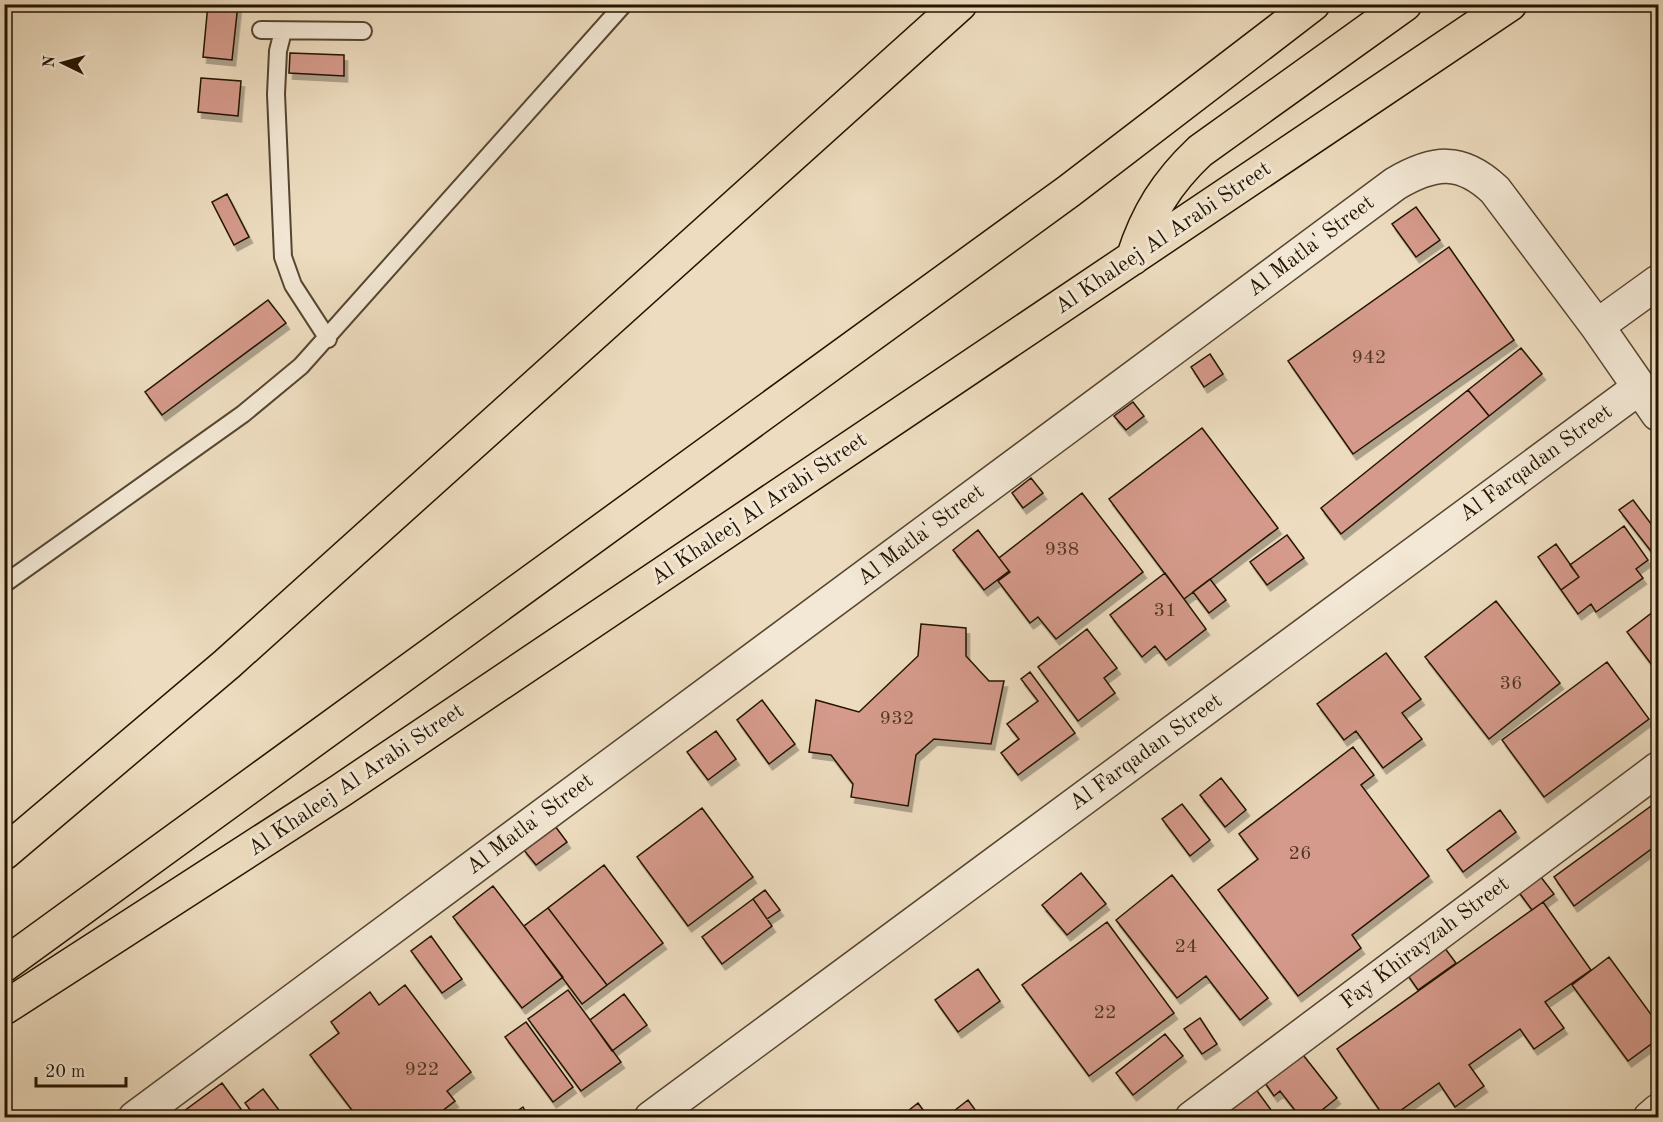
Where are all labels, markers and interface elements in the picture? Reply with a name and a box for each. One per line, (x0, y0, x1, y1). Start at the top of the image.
north arrow (33, 33, 93, 93)
text: N (42, 54, 59, 69)
street label: Al Khaleej Al Arabi Street (1051, 158, 1275, 318)
street label: Al Matla' Street (1243, 191, 1379, 301)
house number: 942 (1352, 348, 1386, 368)
street label: Al Farqadan Street (1456, 400, 1616, 526)
street label: Al Khaleej Al Arabi Street (647, 429, 871, 589)
street label: Al Matla' Street (853, 480, 989, 590)
house number: 938 (1045, 540, 1079, 560)
house number: 31 (1153, 601, 1177, 621)
house number: 36 (1499, 674, 1523, 694)
street label: Al Farqadan Street (1066, 689, 1226, 815)
street label: Al Khaleej Al Arabi Street (244, 700, 468, 860)
house number: 932 (880, 709, 914, 729)
street label: Al Matla' Street (462, 769, 598, 879)
house number: 26 (1288, 844, 1312, 864)
street label: Fay Khirayzah Street (1337, 873, 1513, 1013)
house number: 24 (1174, 937, 1198, 957)
house number: 22 (1093, 1003, 1117, 1023)
scale bar (36, 1050, 126, 1088)
house number: 922 (405, 1060, 439, 1080)
text: 20 m (45, 1063, 85, 1081)

